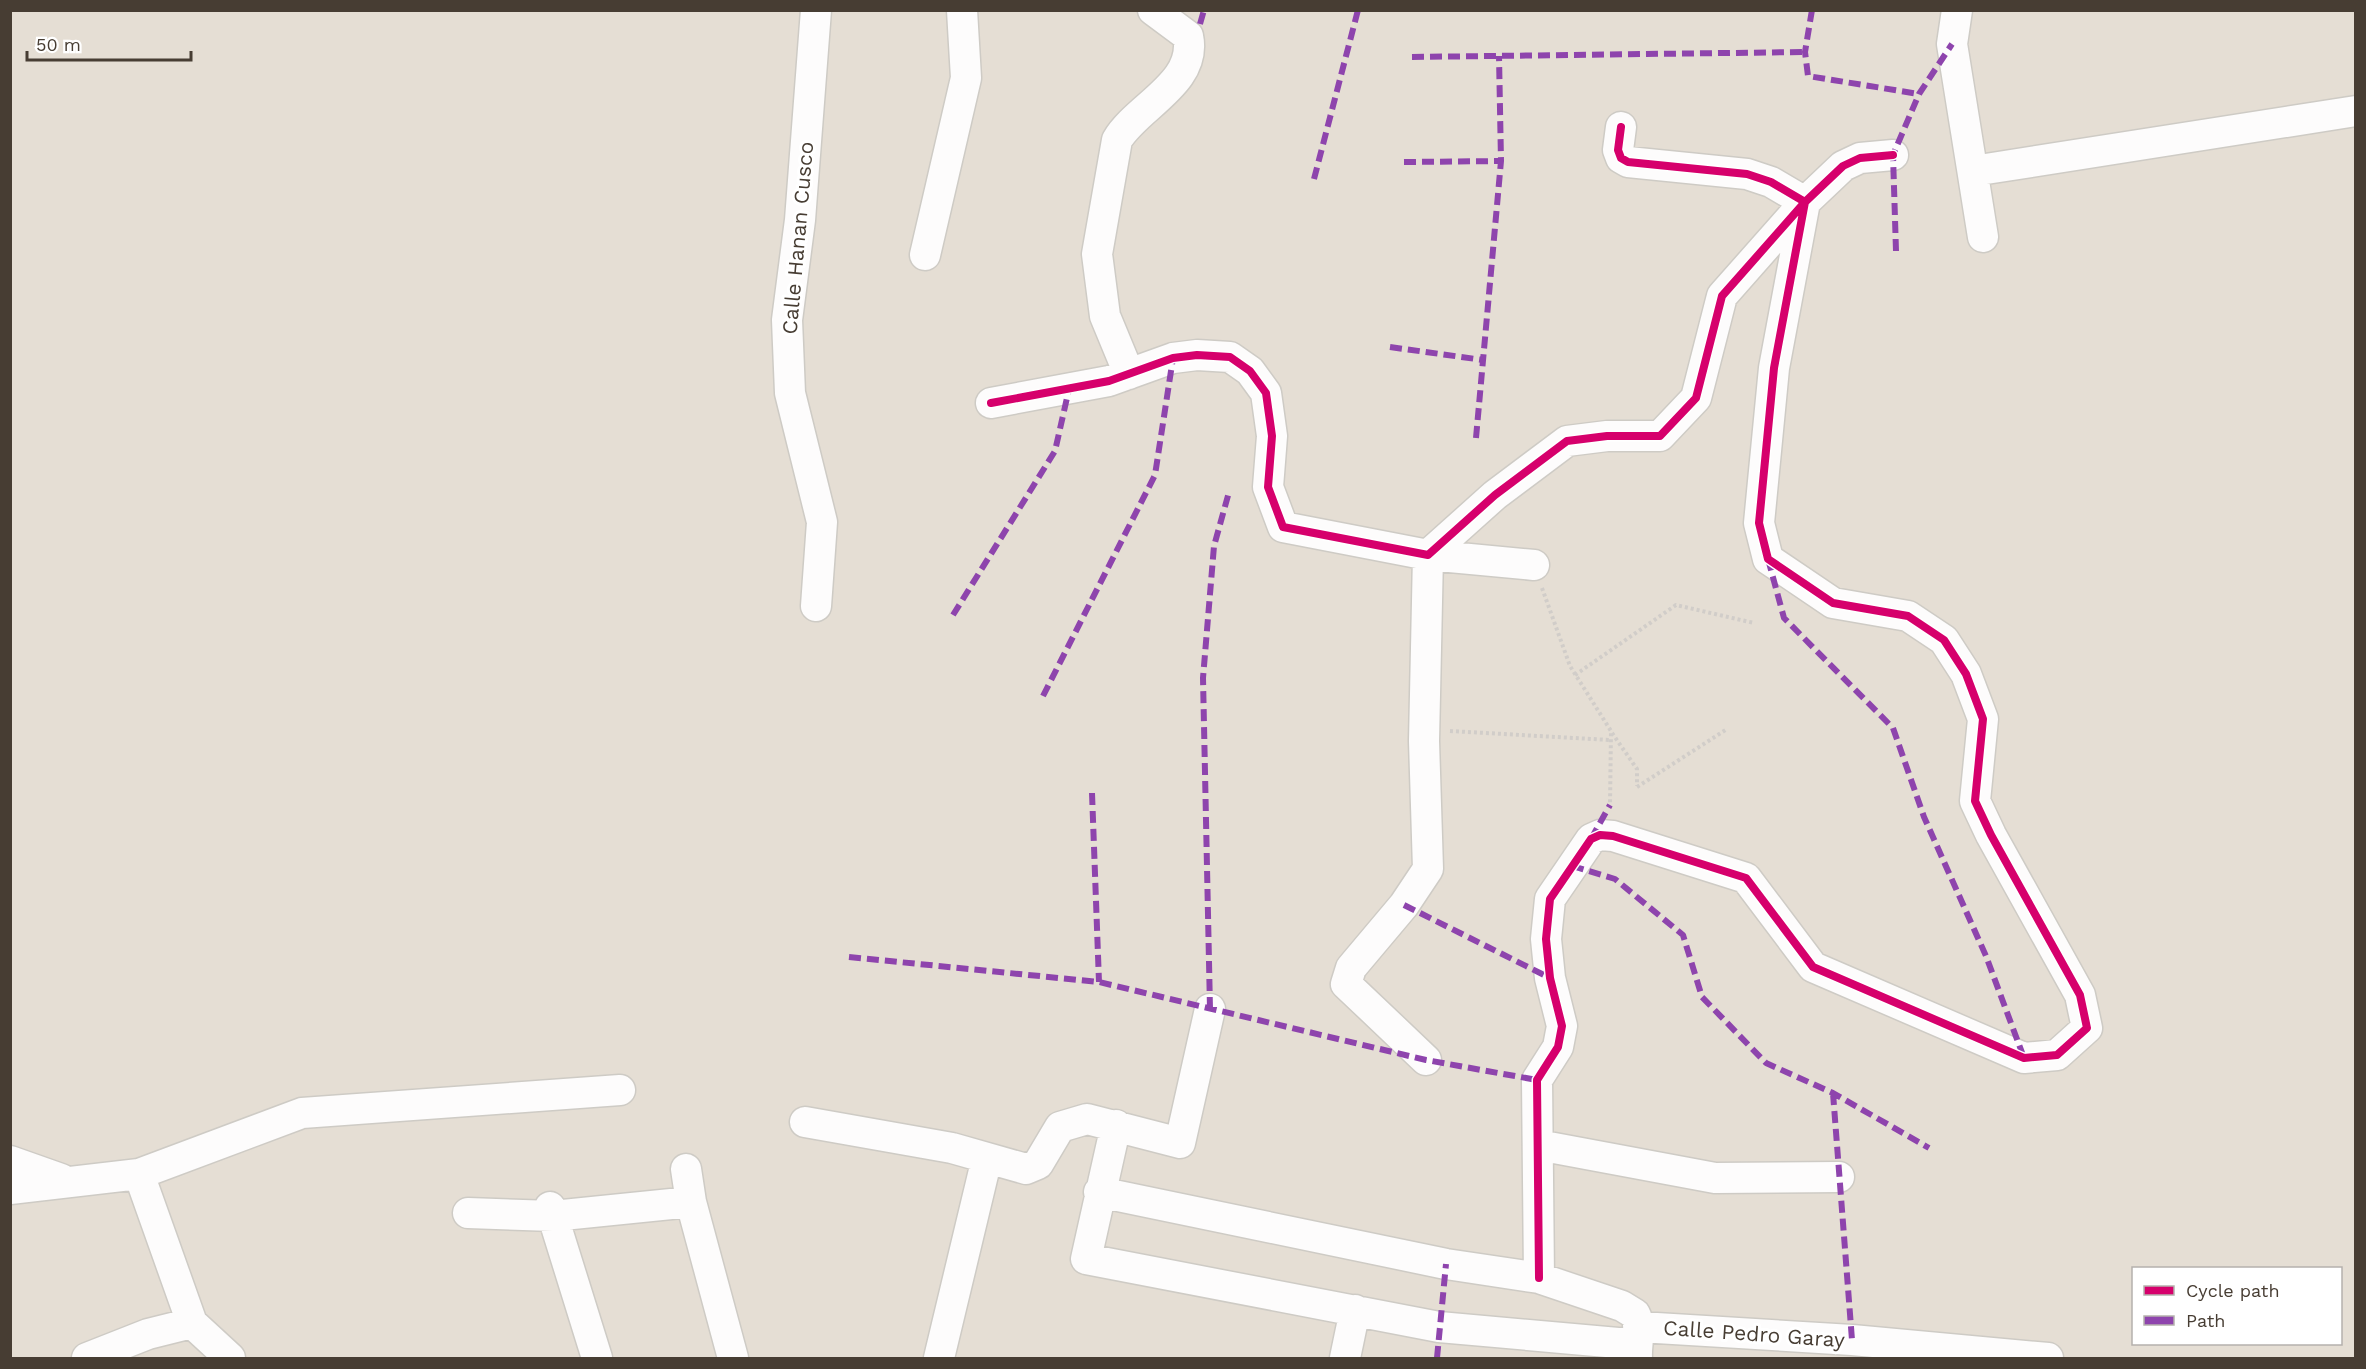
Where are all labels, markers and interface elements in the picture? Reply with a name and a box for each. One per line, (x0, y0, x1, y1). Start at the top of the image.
scale bar (27, 24, 190, 62)
text: 50 m (36, 34, 81, 55)
street label: Calle Hanan Cusco (777, 141, 818, 335)
legend (2132, 1267, 2342, 1345)
text: Cycle path (2186, 1280, 2280, 1301)
text: Path (2186, 1310, 2226, 1331)
street label: Calle Pedro Garay (1662, 1315, 1846, 1352)

